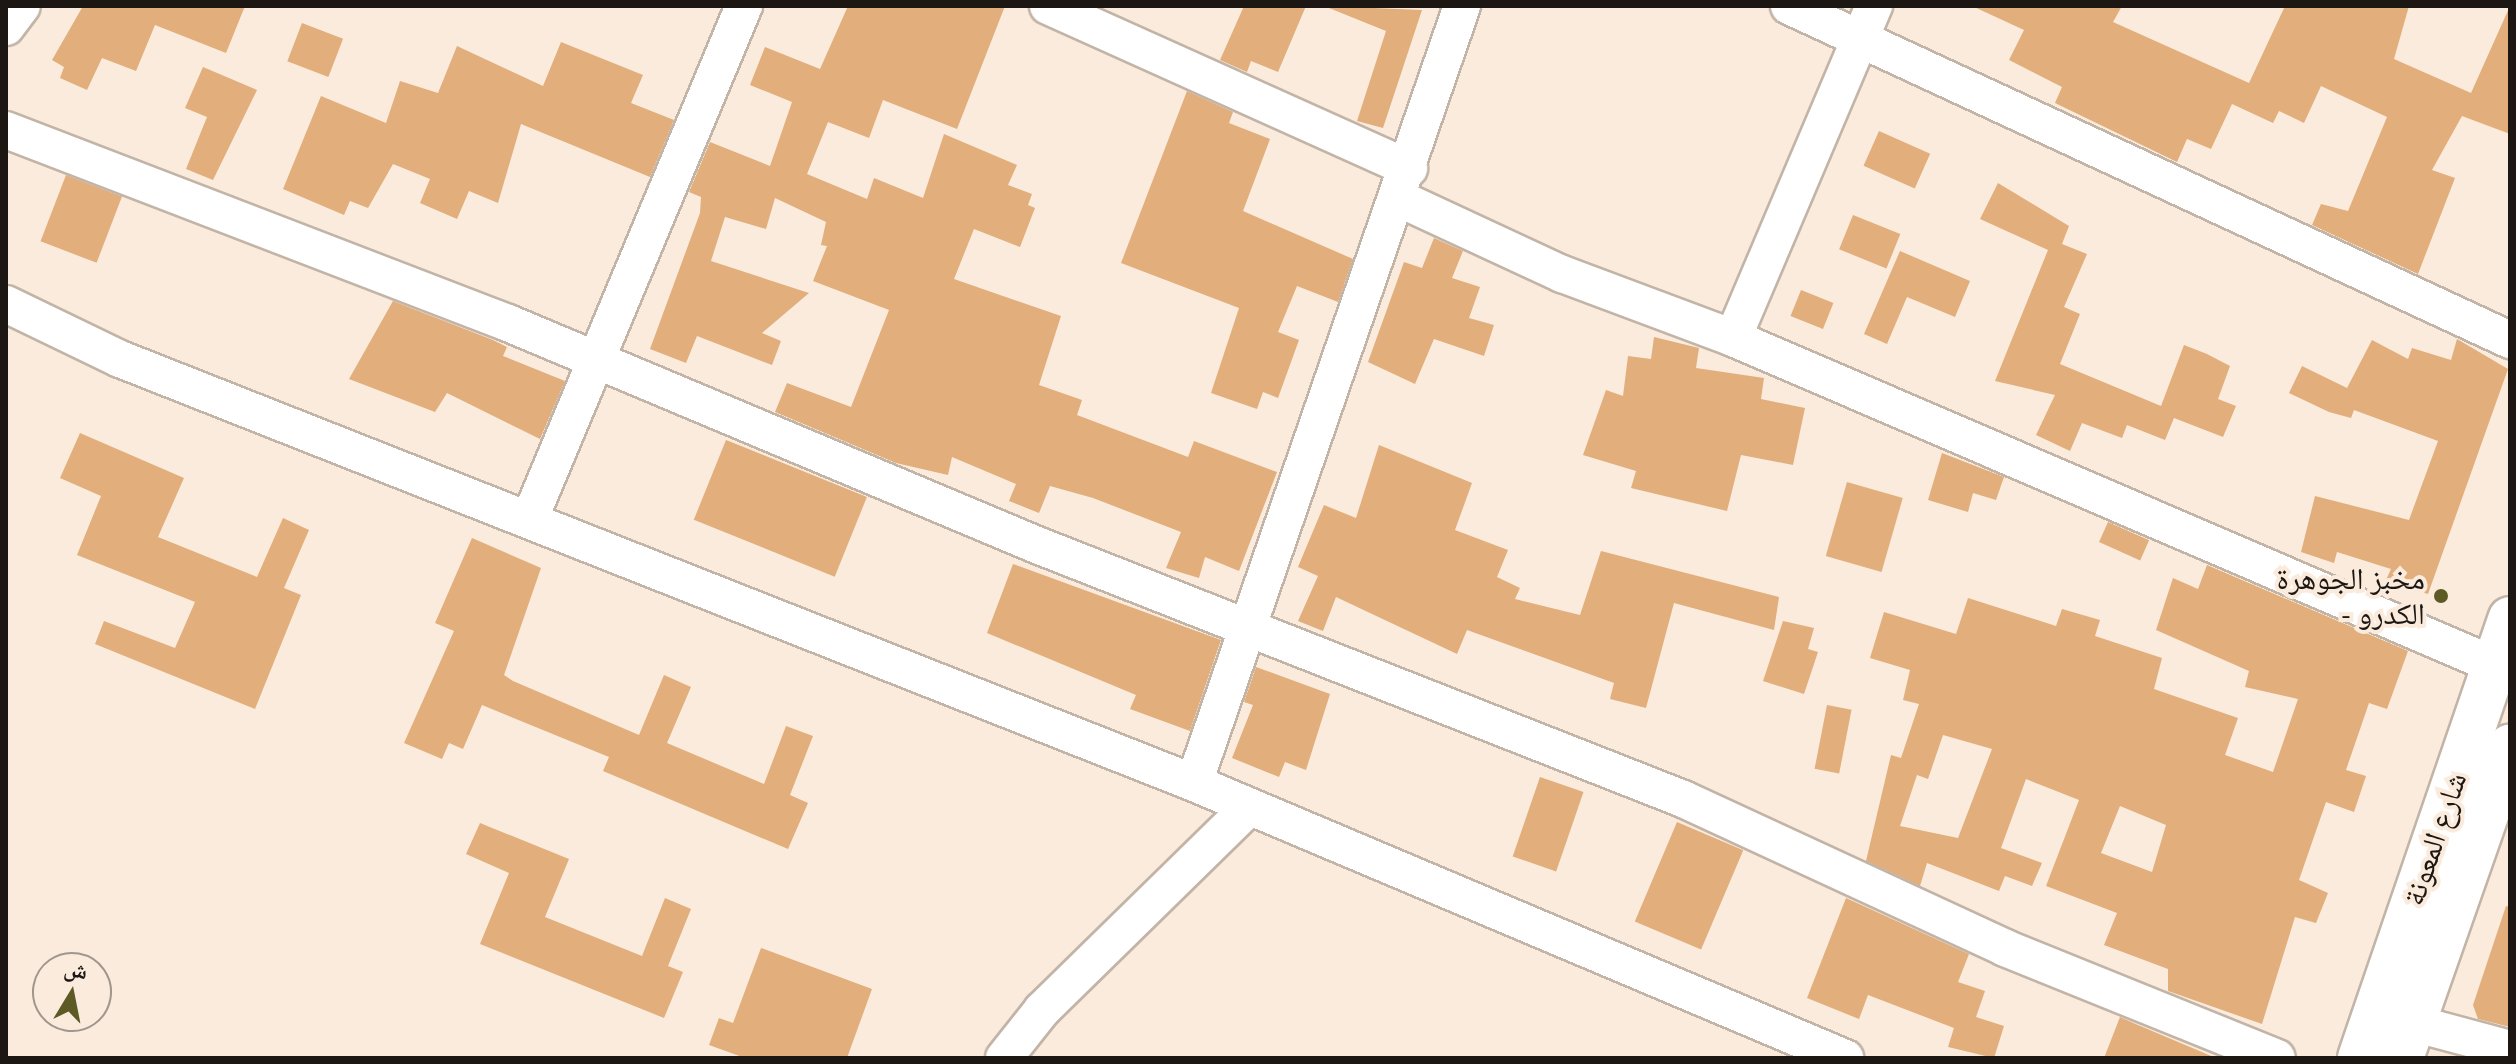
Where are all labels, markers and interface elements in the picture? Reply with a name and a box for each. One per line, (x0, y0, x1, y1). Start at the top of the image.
place label: مخبز الجوهرة - الكدرو (2277, 561, 2425, 632)
marker: مخبز الجوهرة - الكدرو (2432, 587, 2450, 605)
street label: شارع المعونة (2396, 768, 2474, 910)
north arrow (32, 952, 112, 1032)
text: ش (62, 955, 90, 985)

